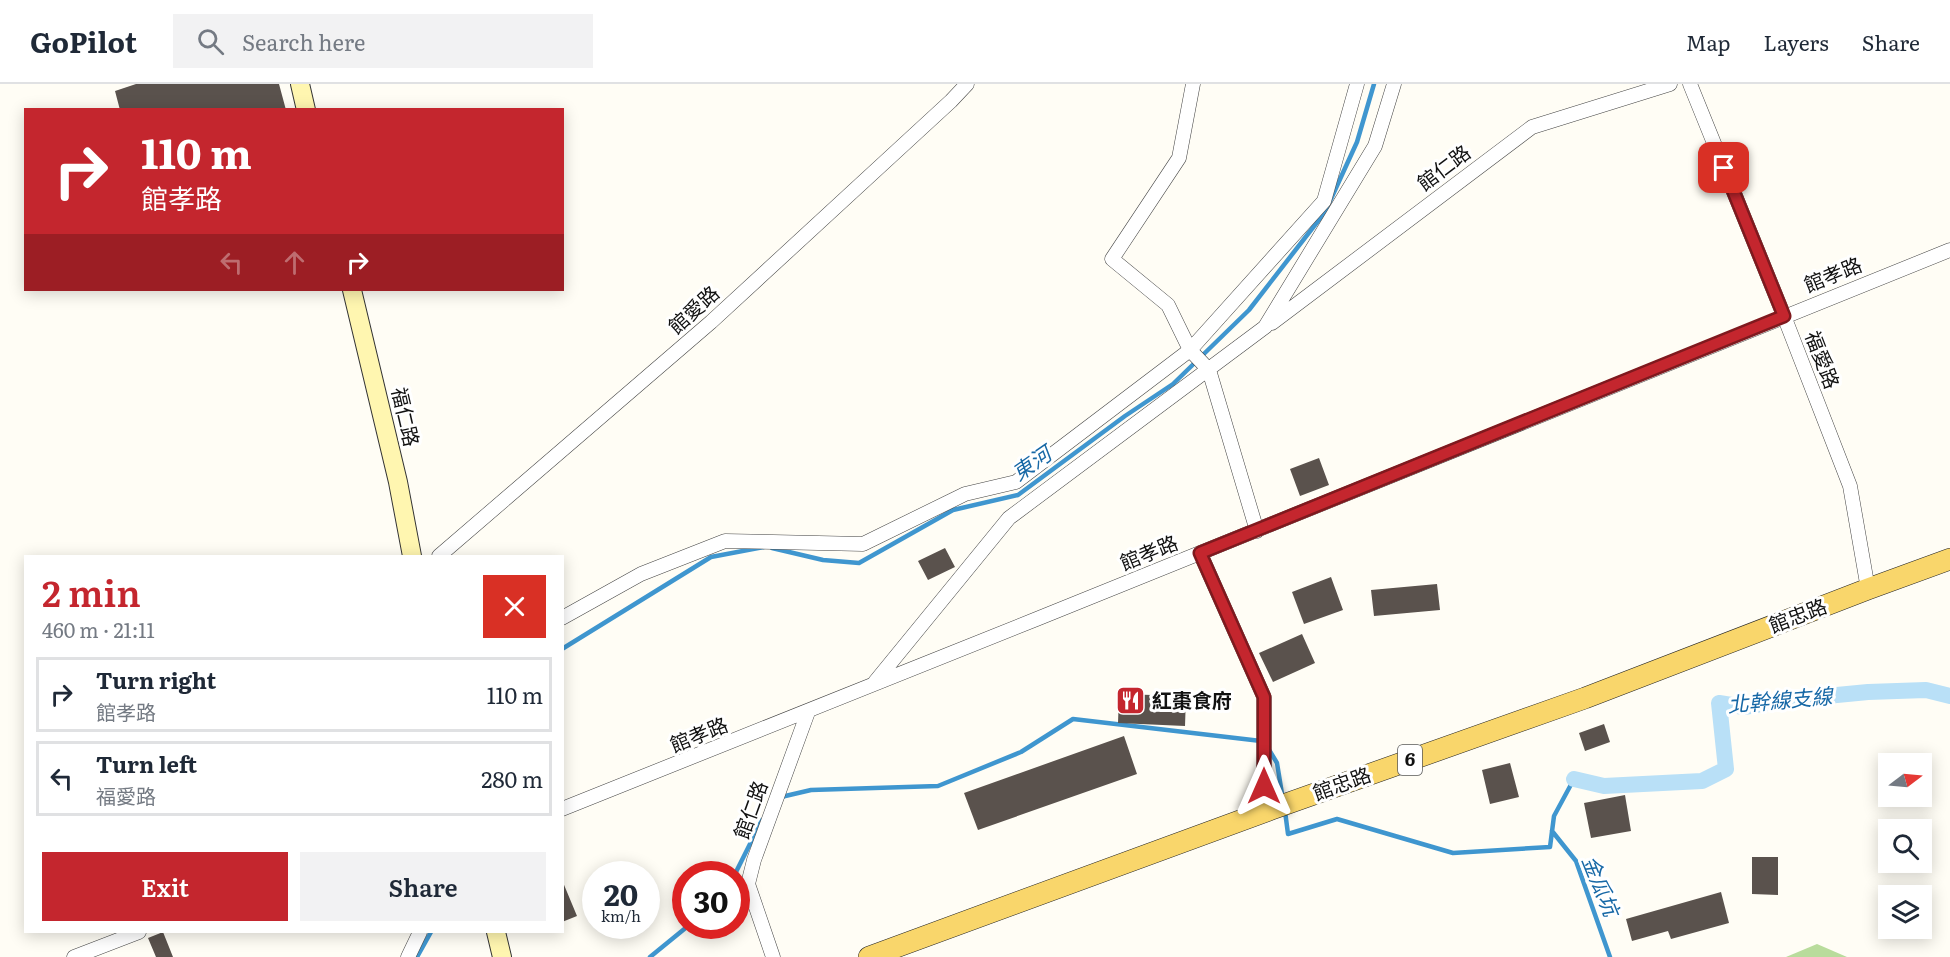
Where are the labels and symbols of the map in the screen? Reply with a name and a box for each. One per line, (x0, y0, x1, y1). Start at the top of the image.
street label: 館仁路 (1410, 136, 1476, 196)
pin (1698, 142, 1749, 193)
street label: 館孝路 (1799, 248, 1866, 298)
street label: 館愛路 (660, 277, 725, 340)
street label: 福愛路 (1799, 326, 1849, 393)
street label: 福仁路 (386, 384, 428, 449)
water label: 東河 (1004, 435, 1060, 487)
street label: 館孝路 (1115, 526, 1182, 576)
street label: 館忠路 (1764, 589, 1831, 639)
water label: 北幹線支線 (1726, 678, 1835, 719)
place label: 紅棗食府 (1152, 684, 1232, 714)
restaurant icon: 紅棗食府 (1115, 685, 1147, 717)
street label: 館孝路 (665, 708, 732, 758)
road number: 6 (1398, 745, 1422, 775)
north arrow (1878, 753, 1932, 807)
position arrow (1232, 754, 1296, 818)
street label: 館忠路 (1308, 758, 1375, 806)
street label: 館仁路 (725, 776, 773, 843)
water label: 金瓜坑 (1576, 850, 1630, 923)
speed limit sign: 30 (672, 861, 750, 939)

